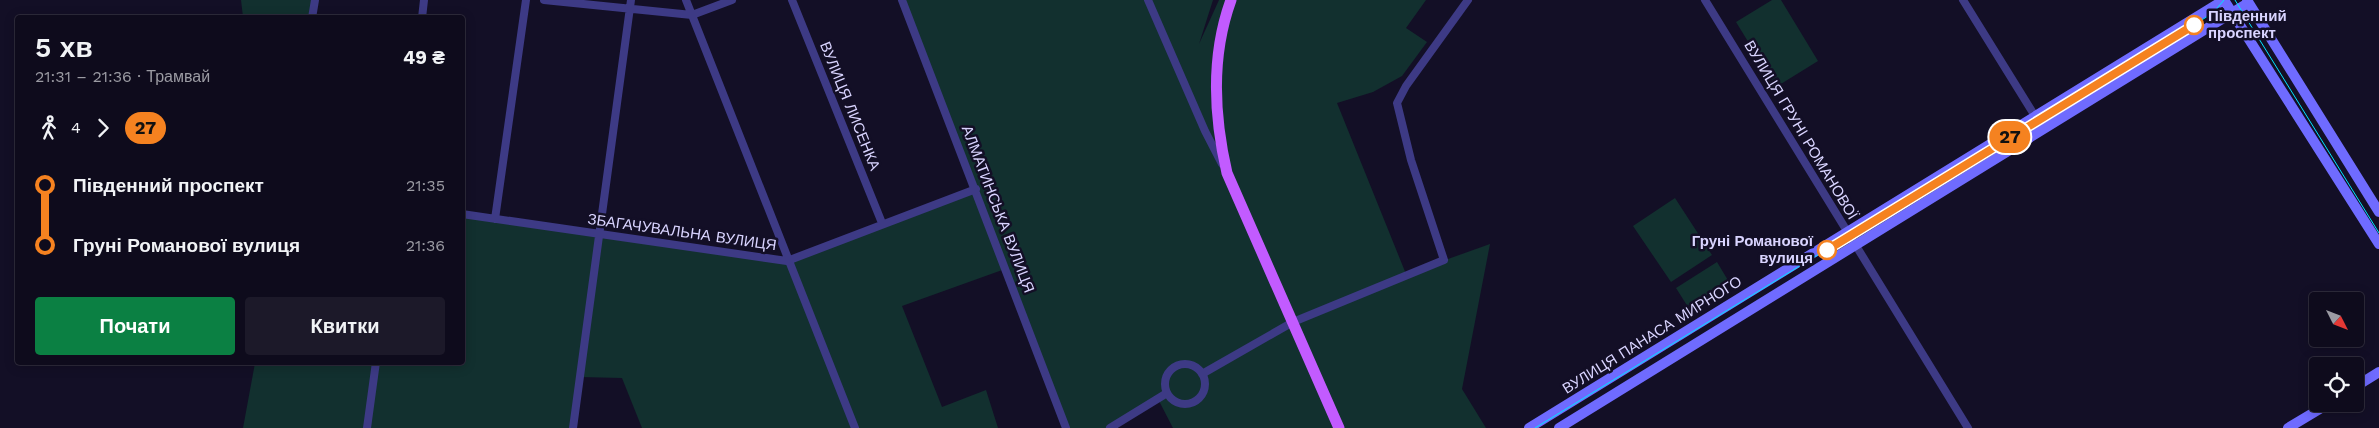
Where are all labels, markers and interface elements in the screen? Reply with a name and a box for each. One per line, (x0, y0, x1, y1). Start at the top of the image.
place label: Південний проспект (2208, 7, 2287, 42)
marker: Південний проспект (2184, 15, 2204, 35)
text: 5 хв (35, 31, 93, 64)
street label: ВУЛИЦЯ ГРУНІ РОМАНОВОЇ (1740, 37, 1862, 223)
street label: ВУЛИЦЯ ЛИСЕНКА (816, 39, 884, 173)
text: 49 ₴ (403, 46, 445, 69)
text: 21:31 – 21:36 · Трамвай (35, 67, 210, 86)
icon: walk (35, 114, 63, 142)
icon: forward (89, 114, 117, 142)
text: 27 (135, 117, 156, 138)
text: 4 (71, 118, 81, 137)
line badge: 27 (1988, 121, 2032, 153)
street label: АЛМАТИНСЬКА ВУЛИЦЯ (958, 123, 1038, 295)
text: 27 (1999, 126, 2021, 147)
text: Південний проспект (73, 174, 264, 197)
text: 21:35 (406, 176, 445, 195)
street label: ЗБАГАЧУВАЛЬНА ВУЛИЦЯ (586, 210, 778, 254)
place label: Груні Романової вулиця (1692, 232, 1814, 267)
text: Груні Романової вулиця (73, 234, 300, 257)
text: 21:36 (406, 236, 445, 255)
marker: Груні Романової вулиця (1817, 240, 1837, 260)
street label: ВУЛИЦЯ ПАНАСА МИРНОГО (1559, 272, 1745, 398)
north arrow (2309, 292, 2364, 348)
map controls (2309, 292, 2364, 412)
button: Почати (35, 297, 235, 355)
button: Квитки (245, 297, 445, 355)
button: locate (2309, 357, 2364, 412)

